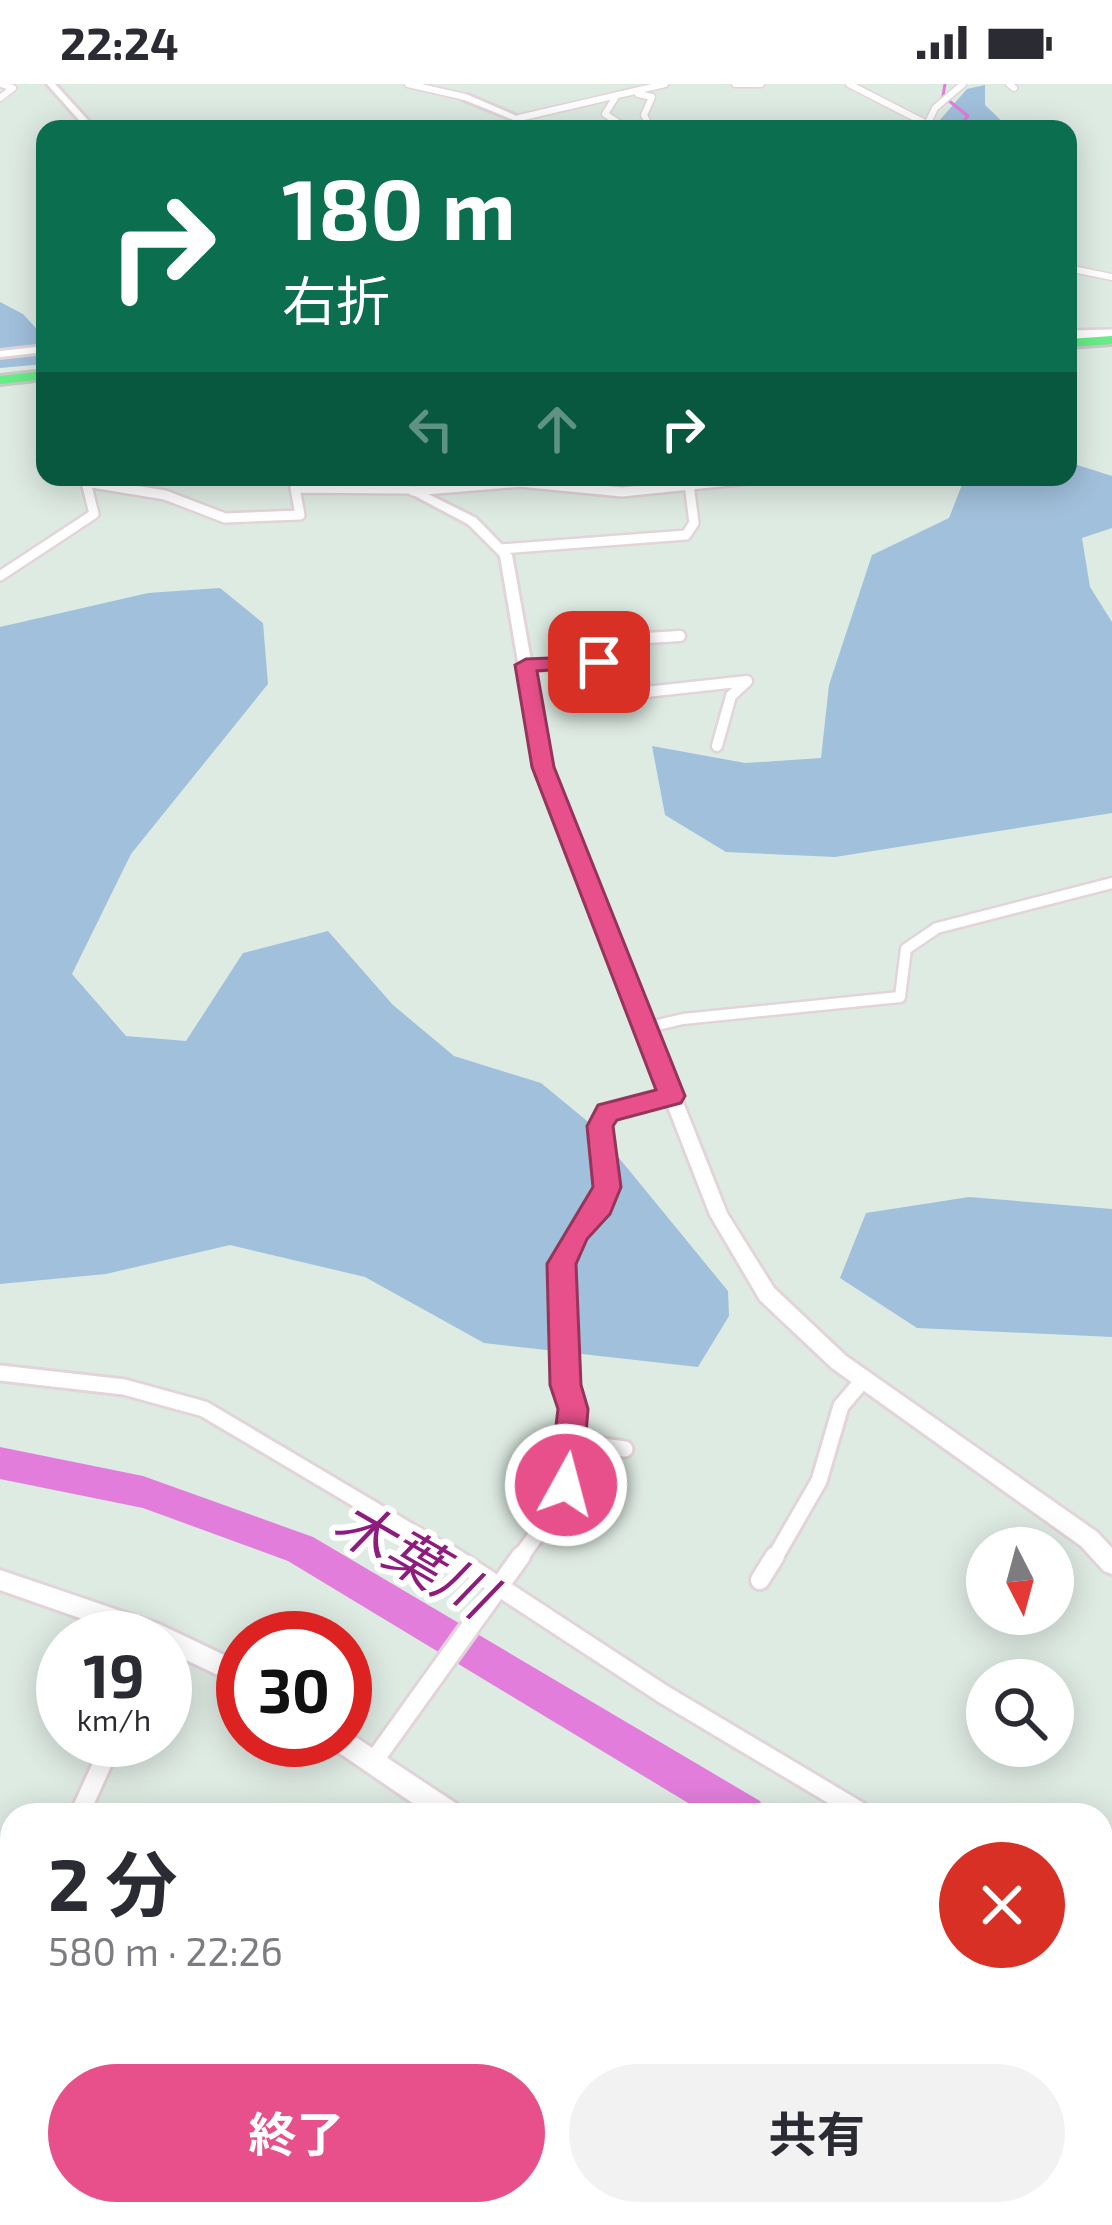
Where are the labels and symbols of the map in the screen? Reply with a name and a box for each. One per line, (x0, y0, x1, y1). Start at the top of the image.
pin (548, 611, 650, 713)
position arrow (503, 1422, 629, 1548)
water label: 木葉川 (324, 1484, 512, 1632)
north arrow (966, 1527, 1074, 1635)
speed limit sign: 30 (216, 1611, 372, 1767)

